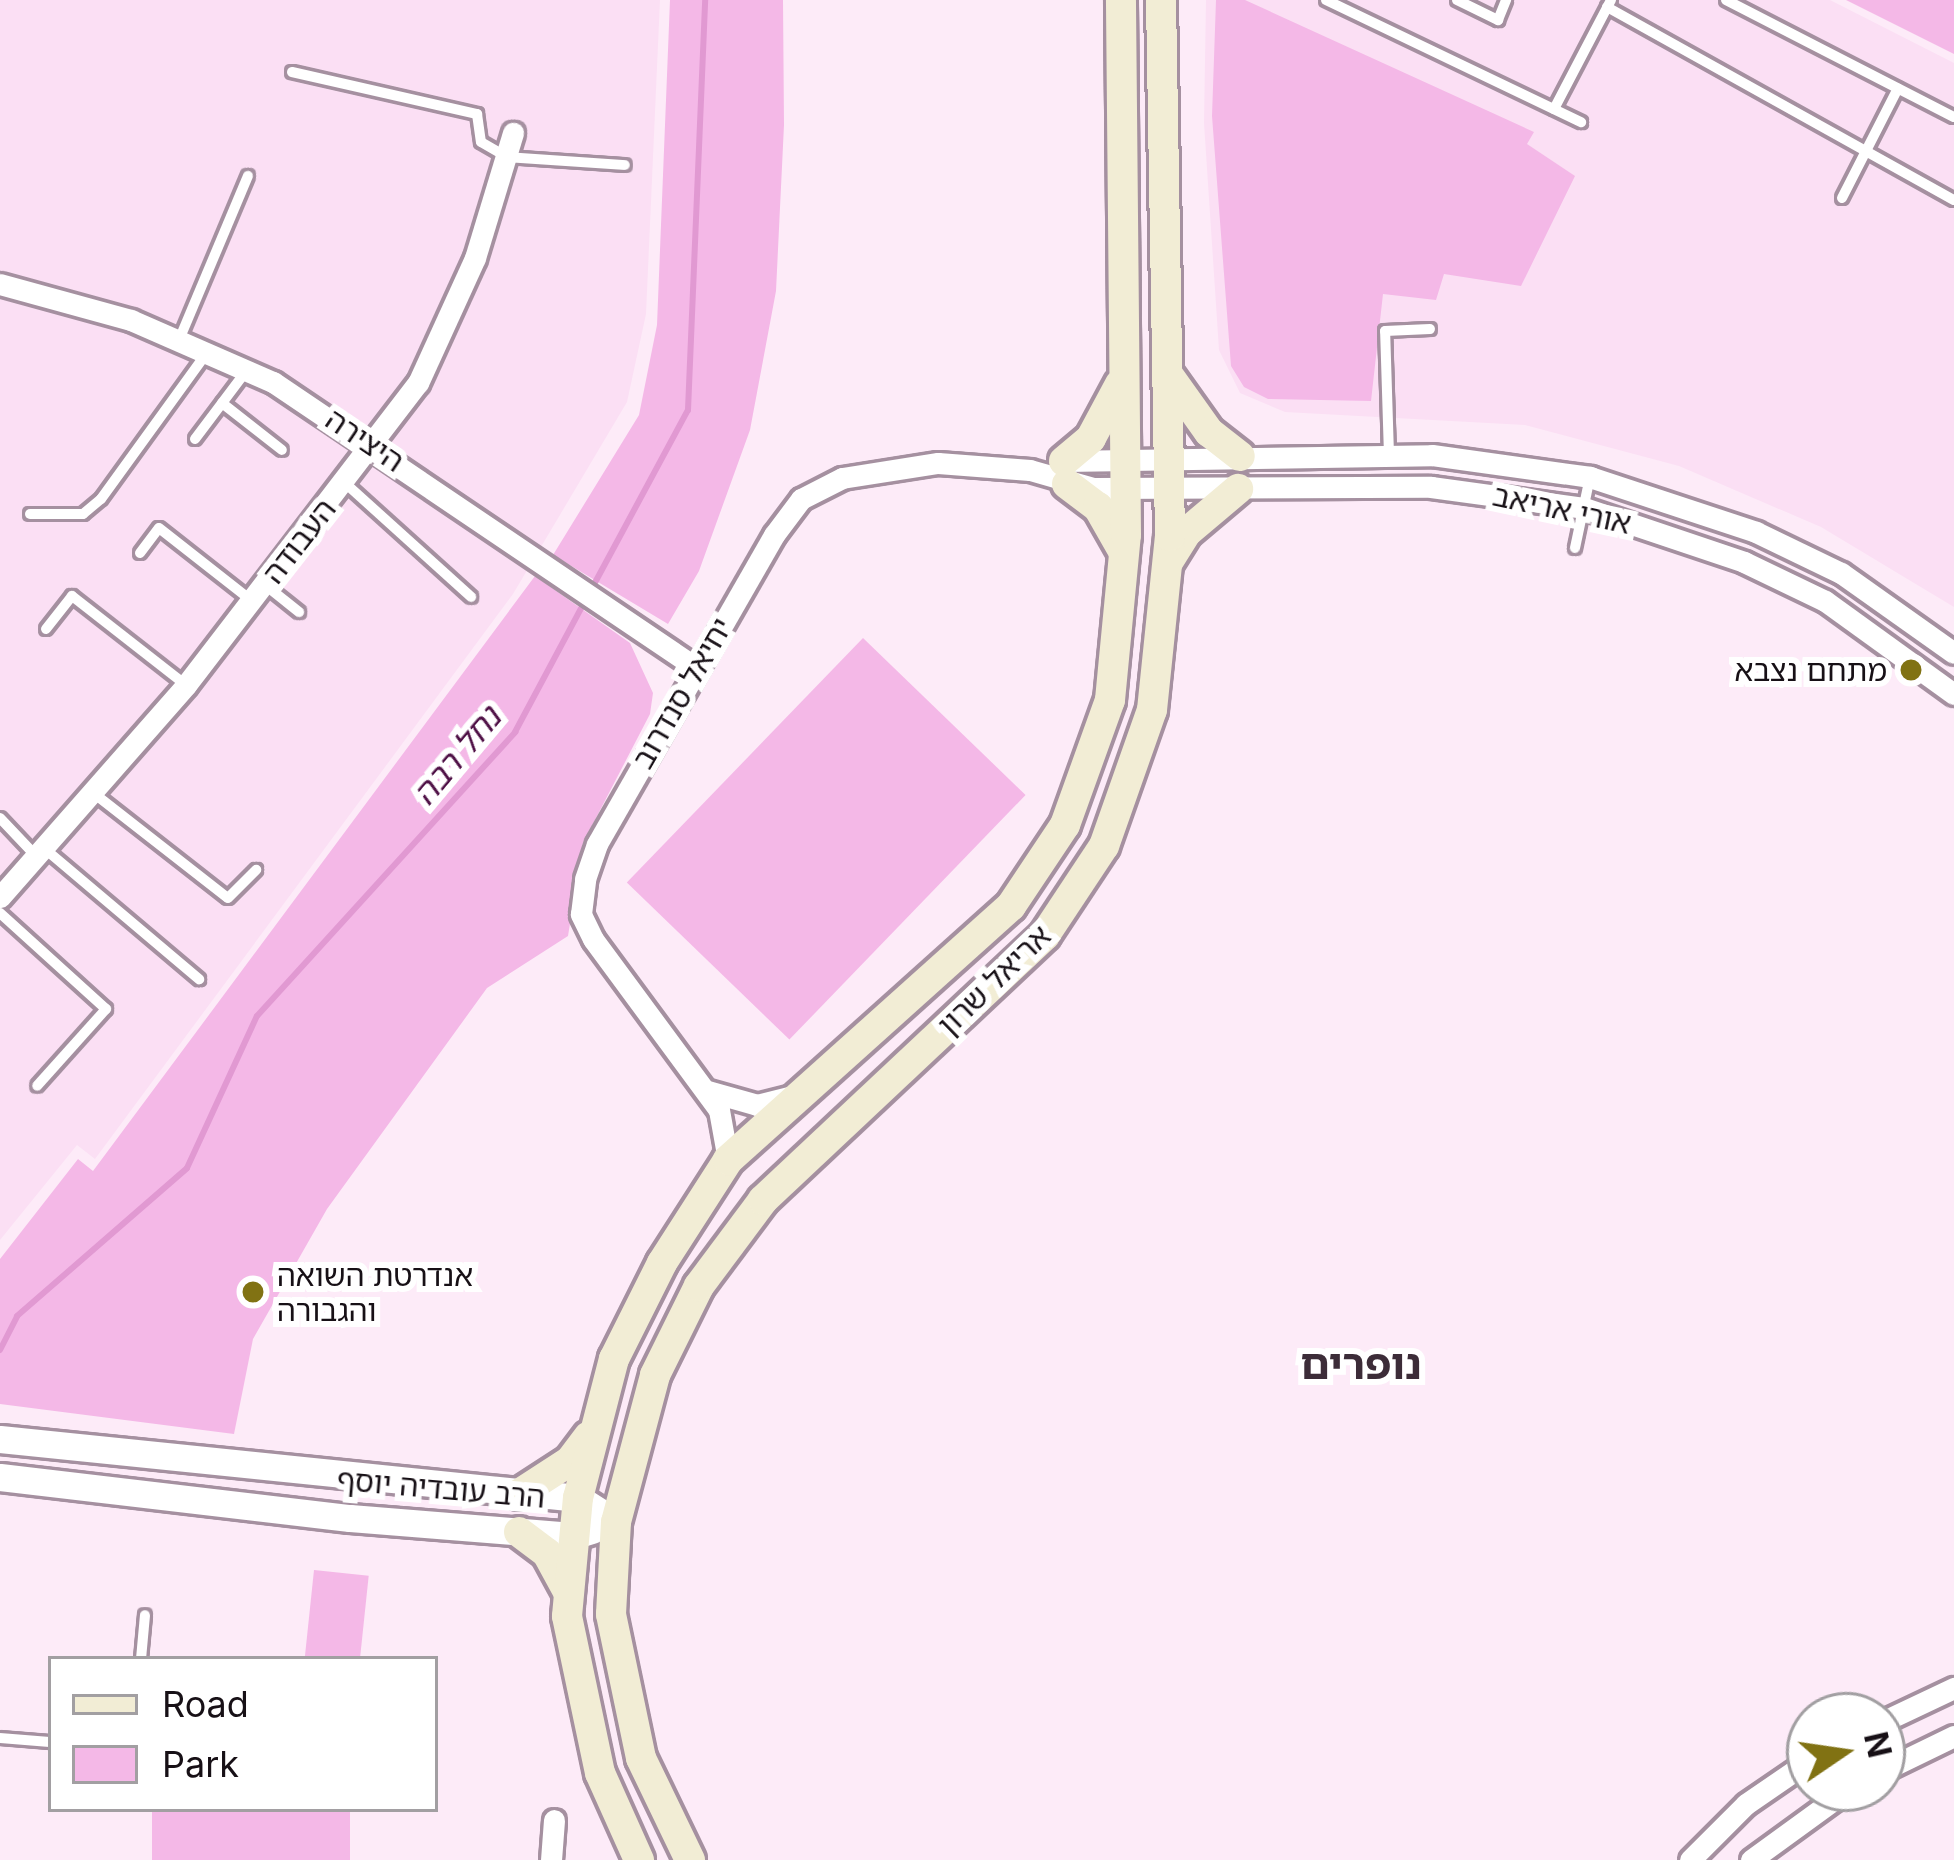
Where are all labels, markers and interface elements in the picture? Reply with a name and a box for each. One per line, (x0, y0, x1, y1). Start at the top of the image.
street label: היצירה (319, 401, 411, 479)
street label: אורי אריאב (1490, 477, 1634, 541)
street label: העבודה (255, 492, 343, 590)
street label: יחיאל סנדרוב (624, 611, 740, 775)
place label: מתחם נצבא (1734, 652, 1887, 688)
marker: מתחם נצבא (1898, 657, 1924, 683)
water label: נחל רבה (404, 699, 510, 813)
street label: אריאל שרון (930, 918, 1058, 1042)
place label: אנדרטת השואה והגבורה (277, 1257, 473, 1328)
marker: אנדרטת השואה והגבורה (240, 1279, 266, 1305)
district label: נופרים (1300, 1339, 1422, 1389)
street label: הרב עובדיה יוסף (335, 1461, 547, 1515)
legend (48, 1656, 438, 1812)
text: Road (162, 1682, 249, 1726)
north arrow (1786, 1692, 1906, 1812)
text: N (1856, 1728, 1900, 1761)
text: Park (162, 1742, 239, 1786)

